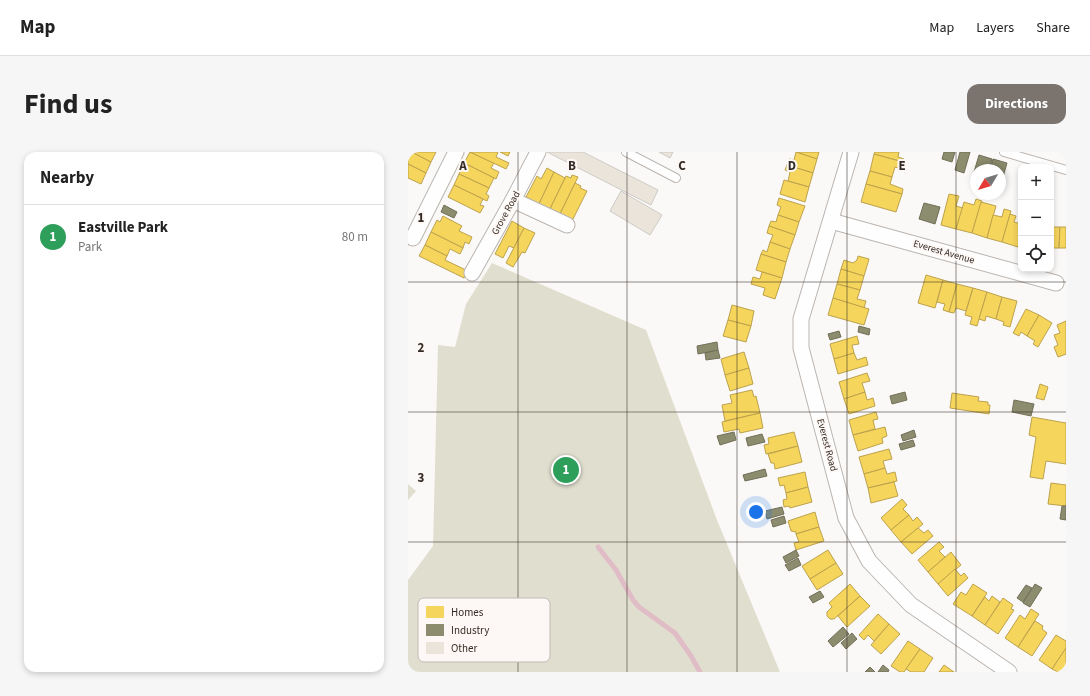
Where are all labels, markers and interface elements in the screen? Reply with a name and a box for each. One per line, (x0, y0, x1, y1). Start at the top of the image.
text: Map (20, 14, 55, 41)
text: Map (929, 18, 954, 38)
text: Layers (976, 18, 1014, 38)
text: Share (1036, 18, 1070, 38)
text: Find us (24, 84, 112, 124)
button: Directions (967, 84, 1066, 124)
text: A (458, 157, 467, 175)
text: B (568, 157, 576, 175)
text: C (678, 157, 686, 175)
text: D (788, 157, 796, 175)
text: E (898, 157, 906, 175)
north arrow (970, 164, 1006, 200)
map controls (1018, 164, 1054, 272)
button: + (1018, 164, 1054, 200)
text: Nearby (40, 166, 94, 190)
street label: Grove Road (488, 189, 524, 237)
button: − (1018, 200, 1054, 236)
text: 1 (418, 209, 425, 227)
text: Eastville Park (78, 217, 168, 238)
text: 1 (50, 228, 56, 246)
text: 80 m (342, 228, 368, 246)
button: locate (1018, 236, 1054, 272)
street label: Everest Avenue (912, 237, 976, 267)
text: Park (78, 238, 102, 256)
text: 2 (418, 339, 425, 357)
street label: Everest Road (813, 417, 841, 473)
pin: 1 (553, 455, 579, 485)
text: 3 (418, 469, 425, 487)
your location (746, 502, 766, 522)
legend (418, 598, 550, 662)
text: Homes (451, 605, 484, 620)
text: Industry (451, 623, 489, 638)
text: Other (451, 641, 477, 656)

